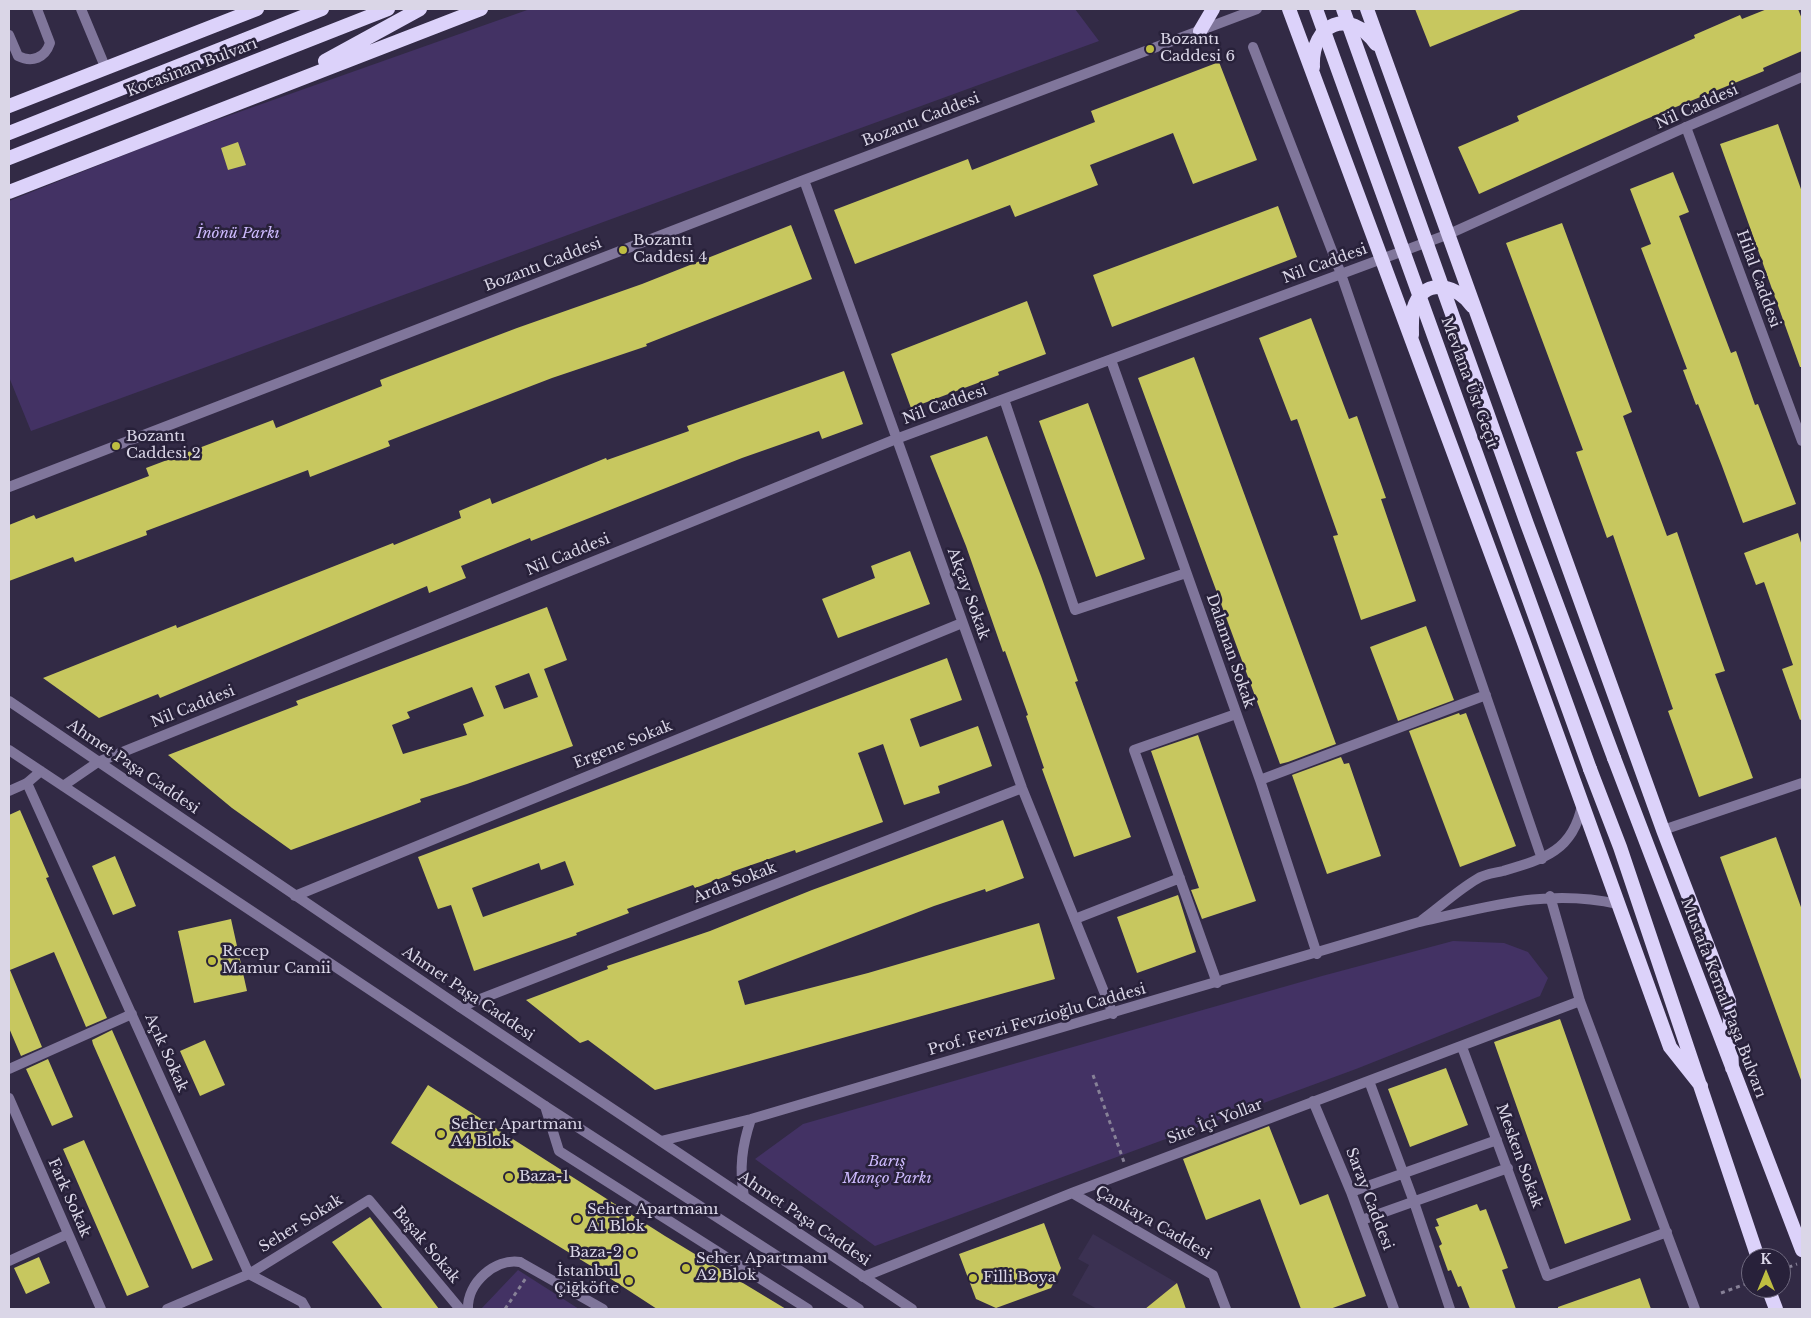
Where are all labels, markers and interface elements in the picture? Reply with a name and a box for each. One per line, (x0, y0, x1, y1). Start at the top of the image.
place label: Bozantı Caddesi 6 (1160, 31, 1235, 66)
street label: Kocasinan Bulvarı (124, 35, 260, 101)
marker: Bozantı Caddesi 6 (1144, 43, 1156, 55)
street label: Nil Caddesi (1653, 81, 1741, 133)
street label: Bozantı Caddesi (860, 89, 982, 151)
park label: İnönü Parkı (196, 225, 280, 243)
street label: Hilal Caddesi (1732, 228, 1784, 330)
place label: Bozantı Caddesi 4 (633, 232, 707, 267)
street label: Bozantı Caddesi (482, 234, 604, 296)
street label: Nil Caddesi (1280, 240, 1370, 288)
marker: Bozantı Caddesi 4 (617, 244, 629, 256)
street label: Mevlana Üst Geçit (1437, 315, 1501, 451)
street label: Nil Caddesi (900, 381, 990, 429)
place label: Bozantı Caddesi 2 (126, 428, 201, 463)
marker: Bozantı Caddesi 2 (110, 440, 122, 452)
street label: Nil Caddesi (523, 530, 613, 580)
street label: Akçay Sokak (943, 546, 993, 642)
street label: Dalaman Sokak (1202, 591, 1258, 711)
street label: Nil Caddesi (148, 682, 238, 732)
street label: Ahmet Paşa Caddesi (63, 716, 203, 818)
street label: Ergene Sokak (571, 717, 675, 773)
street label: Arda Sokak (691, 859, 779, 907)
street label: Mustafa Kemal Paşa Bulvarı (1676, 895, 1770, 1101)
place label: Recep Mamur Camii (222, 943, 331, 978)
street label: Ahmet Paşa Caddesi (398, 943, 538, 1045)
marker: Recep Mamur Camii (206, 955, 218, 967)
street label: Prof. Fevzi Fevzioğlu Caddesi (926, 980, 1148, 1060)
street label: Açık Sokak (141, 1011, 191, 1095)
street label: Site İçi Yollar (1165, 1095, 1265, 1149)
street label: Mesken Sokak (1492, 1101, 1546, 1211)
place label: Seher Apartmanı A4 Blok (451, 1116, 582, 1151)
marker: Seher Apartmanı A4 Blok (435, 1128, 447, 1140)
street label: Saray Caddesi (1341, 1145, 1397, 1253)
park label: Barış Manço Parkı (842, 1153, 932, 1188)
street label: Fark Sokak (44, 1156, 94, 1240)
place label: Baza-1 (519, 1168, 569, 1186)
street label: Ahmet Paşa Caddesi (734, 1168, 874, 1270)
marker: Baza-1 (503, 1171, 515, 1183)
street label: Çankaya Caddesi (1092, 1182, 1214, 1264)
street label: Seher Sokak (256, 1191, 346, 1257)
place label: Seher Apartmanı A1 Blok (587, 1201, 718, 1236)
street label: Başak Sokak (389, 1203, 463, 1287)
marker: Seher Apartmanı A1 Blok (571, 1213, 583, 1225)
place label: Baza-2 (569, 1244, 622, 1262)
marker: Baza-2 (626, 1247, 638, 1259)
north arrow (1741, 1248, 1791, 1298)
place label: Seher Apartmanı A2 Blok (696, 1250, 827, 1285)
text: K (1760, 1250, 1772, 1268)
marker: Seher Apartmanı A2 Blok (680, 1262, 692, 1274)
place label: İstanbul Çiğköfte (554, 1263, 619, 1298)
place label: Filli Boya (983, 1269, 1056, 1287)
marker: Filli Boya (967, 1272, 979, 1284)
marker: İstanbul Çiğköfte (623, 1275, 635, 1287)

